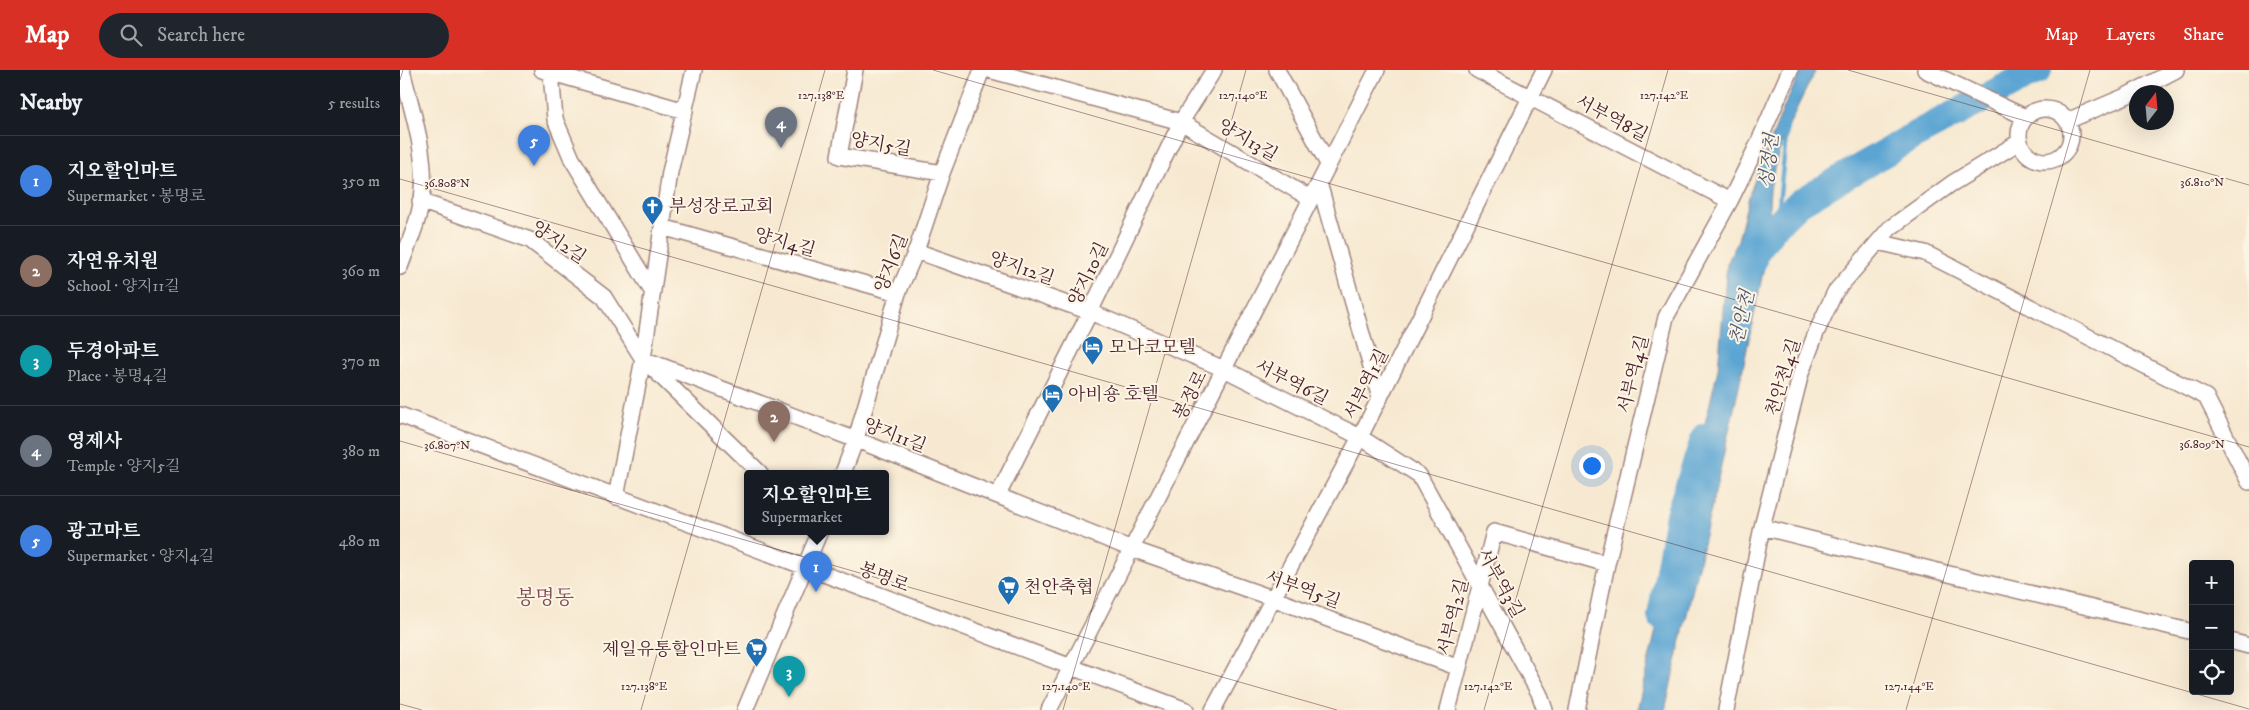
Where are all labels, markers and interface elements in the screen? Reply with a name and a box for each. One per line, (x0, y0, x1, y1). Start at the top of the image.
search box (99, 13, 449, 58)
text: Map (25, 20, 69, 50)
icon: search (117, 21, 145, 49)
text: Search here (157, 24, 245, 47)
text: Map (2045, 24, 2078, 46)
text: Layers (2106, 24, 2155, 46)
text: Share (2183, 24, 2224, 46)
north arrow (2129, 85, 2174, 130)
text: 127.138°E (798, 88, 845, 103)
text: 127.140°E (1218, 88, 1268, 103)
text: 127.142°E (1640, 88, 1689, 103)
text: Nearby (20, 90, 82, 116)
street label: 서부역8길 (1572, 91, 1651, 147)
text: 5 results (328, 93, 380, 113)
pin: 4 (765, 107, 797, 148)
street label: 양지13길 (1214, 115, 1281, 167)
pin: 5 (518, 125, 550, 166)
street label: 양지5길 (849, 129, 913, 161)
water label: 성정천 (1755, 131, 1784, 190)
text: 지오할인마트 (67, 160, 177, 183)
text: 1 (33, 171, 39, 191)
text: 350 m (342, 171, 380, 191)
text: 36.810°N (2180, 175, 2224, 190)
text: 36.808°N (424, 176, 470, 191)
text: Supermarket · 봉명로 (67, 186, 205, 206)
church icon: 부성장로교회 (641, 194, 665, 225)
place label: 부성장로교회 (669, 196, 773, 218)
street label: 양지2길 (527, 217, 590, 269)
street label: 양지4길 (752, 224, 818, 262)
street label: 양지6길 (871, 231, 913, 296)
street label: 양지10길 (1064, 239, 1114, 310)
street label: 양지12길 (986, 248, 1057, 290)
text: 자연유치원 (67, 250, 159, 273)
text: 2 (32, 261, 40, 281)
text: 360 m (342, 261, 380, 281)
text: School · 양지11길 (67, 276, 180, 296)
water label: 천안천 (1725, 286, 1760, 347)
street label: 서부역4길 (1614, 333, 1654, 416)
hotel icon: 모나코모텔 (1081, 335, 1105, 366)
street label: 천안천4길 (1762, 336, 1806, 419)
place label: 모나코모텔 (1109, 337, 1196, 359)
text: 두경아파트 (67, 340, 159, 363)
street label: 서부역1길 (1340, 346, 1394, 423)
text: 3 (33, 351, 39, 371)
text: 370 m (342, 351, 380, 371)
street label: 서부역6길 (1251, 355, 1332, 411)
text: Place · 봉명4길 (67, 366, 168, 386)
street label: 봉정로 (1169, 367, 1213, 424)
hotel icon: 아비숑 호텔 (1040, 382, 1064, 413)
place label: 아비숑 호텔 (1068, 384, 1159, 406)
pin: 2 (758, 401, 790, 442)
street label: 양지11길 (860, 414, 929, 458)
text: 영제사 (67, 430, 122, 453)
text: 36.809°N (2179, 437, 2225, 452)
text: 36.807°N (424, 438, 470, 453)
text: 4 (31, 441, 41, 461)
text: 380 m (342, 441, 380, 461)
your location (1579, 453, 1605, 479)
text: Temple · 양지5길 (67, 456, 181, 476)
popup (744, 470, 889, 535)
text: 지오할인마트 (761, 484, 872, 507)
text: Supermarket (761, 507, 842, 527)
text: 광고마트 (67, 520, 140, 543)
text: 5 (32, 531, 40, 551)
text: 480 m (339, 531, 380, 551)
street label: 서부역3길 (1472, 545, 1528, 622)
text: Supermarket · 양지4길 (67, 546, 214, 566)
pin: 1 (800, 551, 832, 592)
street label: 봉명로 (855, 558, 912, 598)
map controls (2189, 560, 2234, 695)
button: + (2189, 560, 2234, 605)
street label: 서부역5길 (1262, 566, 1343, 614)
supermarket icon: 천안축협 (996, 575, 1020, 606)
place label: 천안축협 (1024, 577, 1094, 599)
street label: 서부역2길 (1434, 577, 1474, 658)
district label: 봉명동 (516, 586, 574, 611)
button: − (2189, 605, 2234, 650)
supermarket icon: 제일유통할인마트 (745, 637, 769, 668)
place label: 제일유통할인마트 (602, 639, 742, 661)
button: locate (2189, 650, 2234, 695)
pin: 3 (773, 656, 805, 697)
text: 127.138°E (621, 679, 668, 694)
text: 127.140°E (1041, 679, 1091, 694)
text: 127.142°E (1464, 679, 1513, 694)
text: 127.144°E (1884, 679, 1934, 694)

